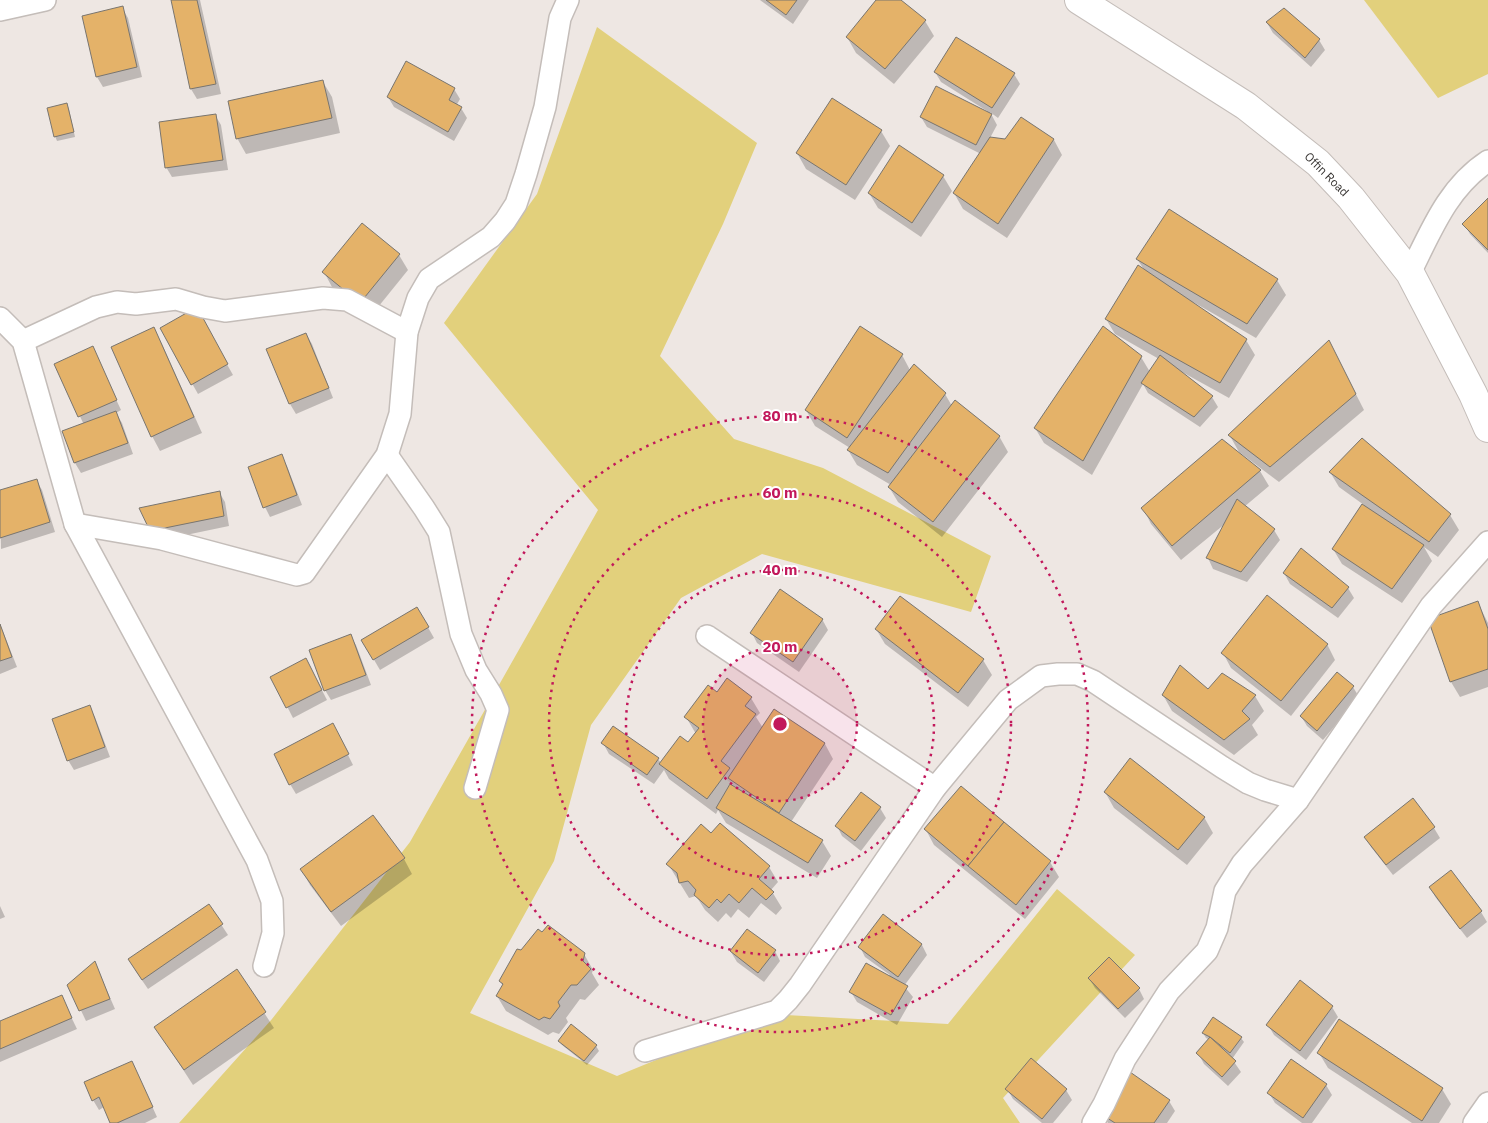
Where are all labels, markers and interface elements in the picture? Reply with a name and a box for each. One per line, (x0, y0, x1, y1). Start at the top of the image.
street label: Offin Road (1302, 149, 1352, 199)
text: 80 m (763, 406, 797, 425)
text: 60 m (763, 483, 797, 502)
text: 40 m (763, 560, 797, 579)
text: 20 m (763, 637, 797, 656)
centre of rings (771, 715, 789, 733)

